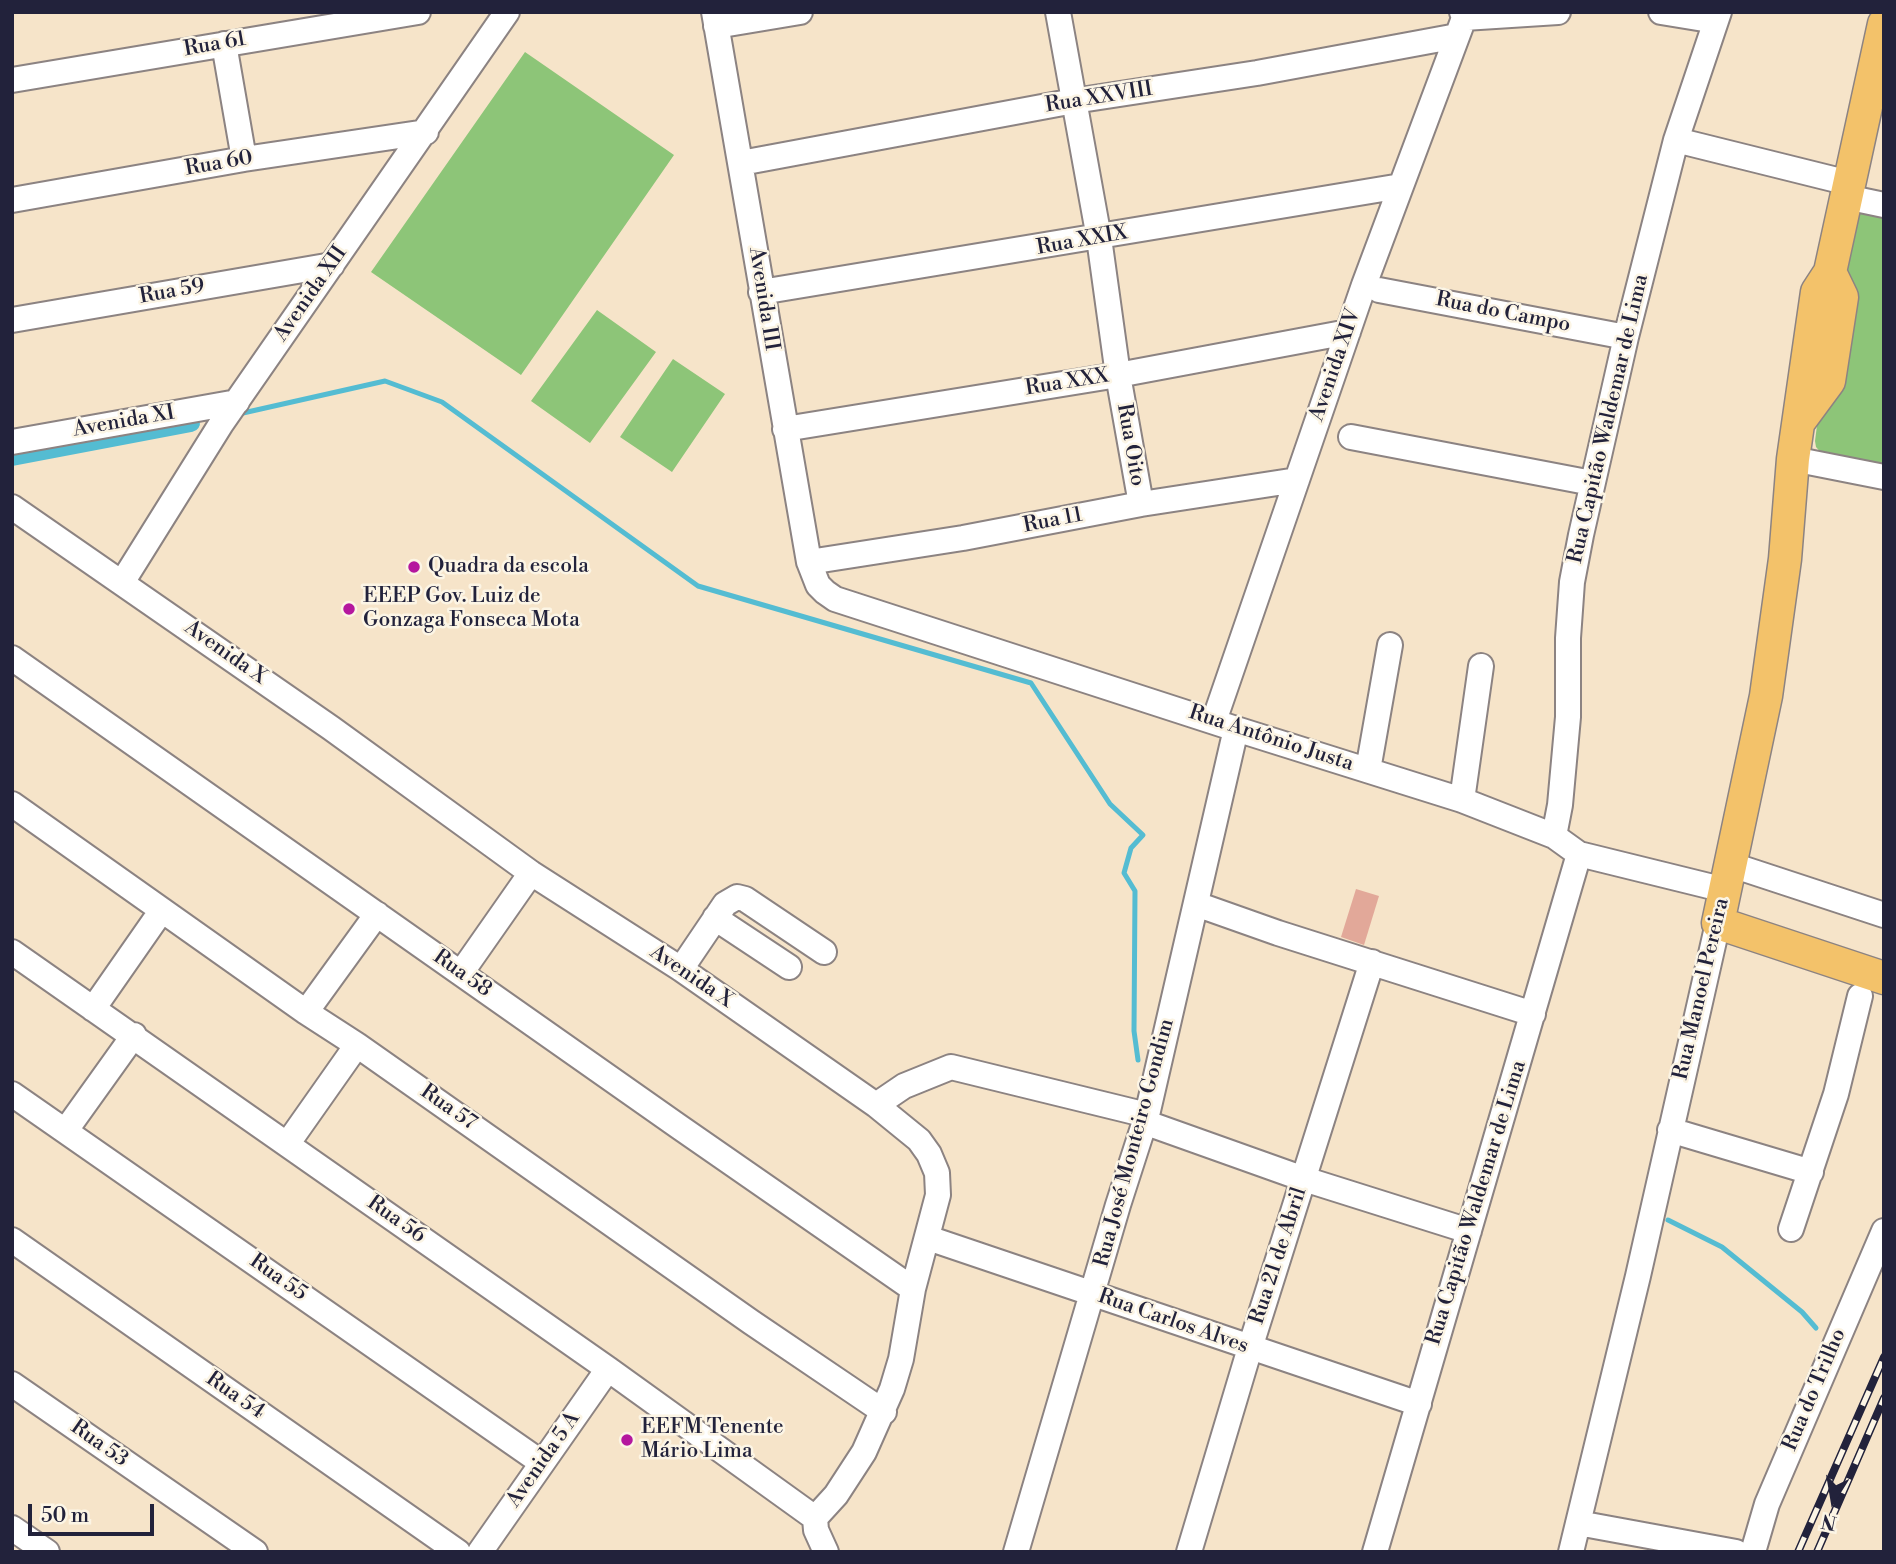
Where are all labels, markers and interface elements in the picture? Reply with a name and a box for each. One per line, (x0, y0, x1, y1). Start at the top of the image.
street label: Rua 61 (182, 27, 248, 63)
street label: Rua XXVIII (1043, 77, 1155, 119)
street label: Rua 60 (183, 146, 255, 182)
street label: Rua XXIX (1035, 221, 1129, 261)
street label: Avenida XII (269, 242, 353, 346)
street label: Avenida III (742, 246, 784, 352)
street label: Rua Capitão Waldemar de Lima (1563, 272, 1655, 566)
street label: Rua 59 (137, 274, 207, 310)
street label: Rua do Campo (1433, 288, 1573, 338)
street label: Avenida XIV (1305, 305, 1367, 425)
street label: Rua XXX (1024, 364, 1110, 402)
street label: Avenida XI (71, 401, 177, 443)
street label: Rua Oito (1110, 402, 1150, 488)
street label: Rua 11 (1021, 503, 1085, 539)
place label: Quadra da escola (428, 554, 589, 580)
marker: Quadra da escola (406, 559, 422, 575)
place label: EEEP Gov. Luiz de Gonzaga Fonseca Mota (363, 584, 580, 634)
marker: EEEP Gov. Luiz de Gonzaga Fonseca Mota (341, 601, 357, 617)
street label: Avenida X (179, 616, 271, 690)
street label: Rua Antônio Justa (1185, 700, 1357, 778)
street label: Rua Manoel Pereira (1669, 896, 1735, 1082)
street label: Avenida X (645, 940, 737, 1014)
street label: Rua 58 (428, 945, 496, 1003)
street label: Rua José Monteiro Gondim (1090, 1016, 1180, 1270)
street label: Rua Capitão Waldemar de Lima (1422, 1058, 1532, 1348)
street label: Rua 57 (415, 1080, 481, 1136)
street label: Rua 21 de Abril (1245, 1184, 1313, 1328)
street label: Rua 56 (362, 1191, 430, 1249)
street label: Rua 55 (244, 1249, 312, 1307)
street label: Rua Carlos Alves (1094, 1284, 1252, 1360)
street label: Rua do Trilho (1778, 1325, 1852, 1455)
street label: Rua 54 (201, 1367, 269, 1425)
street label: Avenida 5 A (502, 1407, 586, 1513)
street label: Rua 53 (65, 1415, 133, 1473)
place label: EEFM Tenente Mário Lima (641, 1415, 784, 1465)
marker: EEFM Tenente Mário Lima (619, 1432, 635, 1448)
north arrow (1798, 1466, 1868, 1536)
scale bar (32, 1490, 158, 1534)
text: 50 m (41, 1503, 89, 1529)
text: N (1819, 1508, 1839, 1535)

